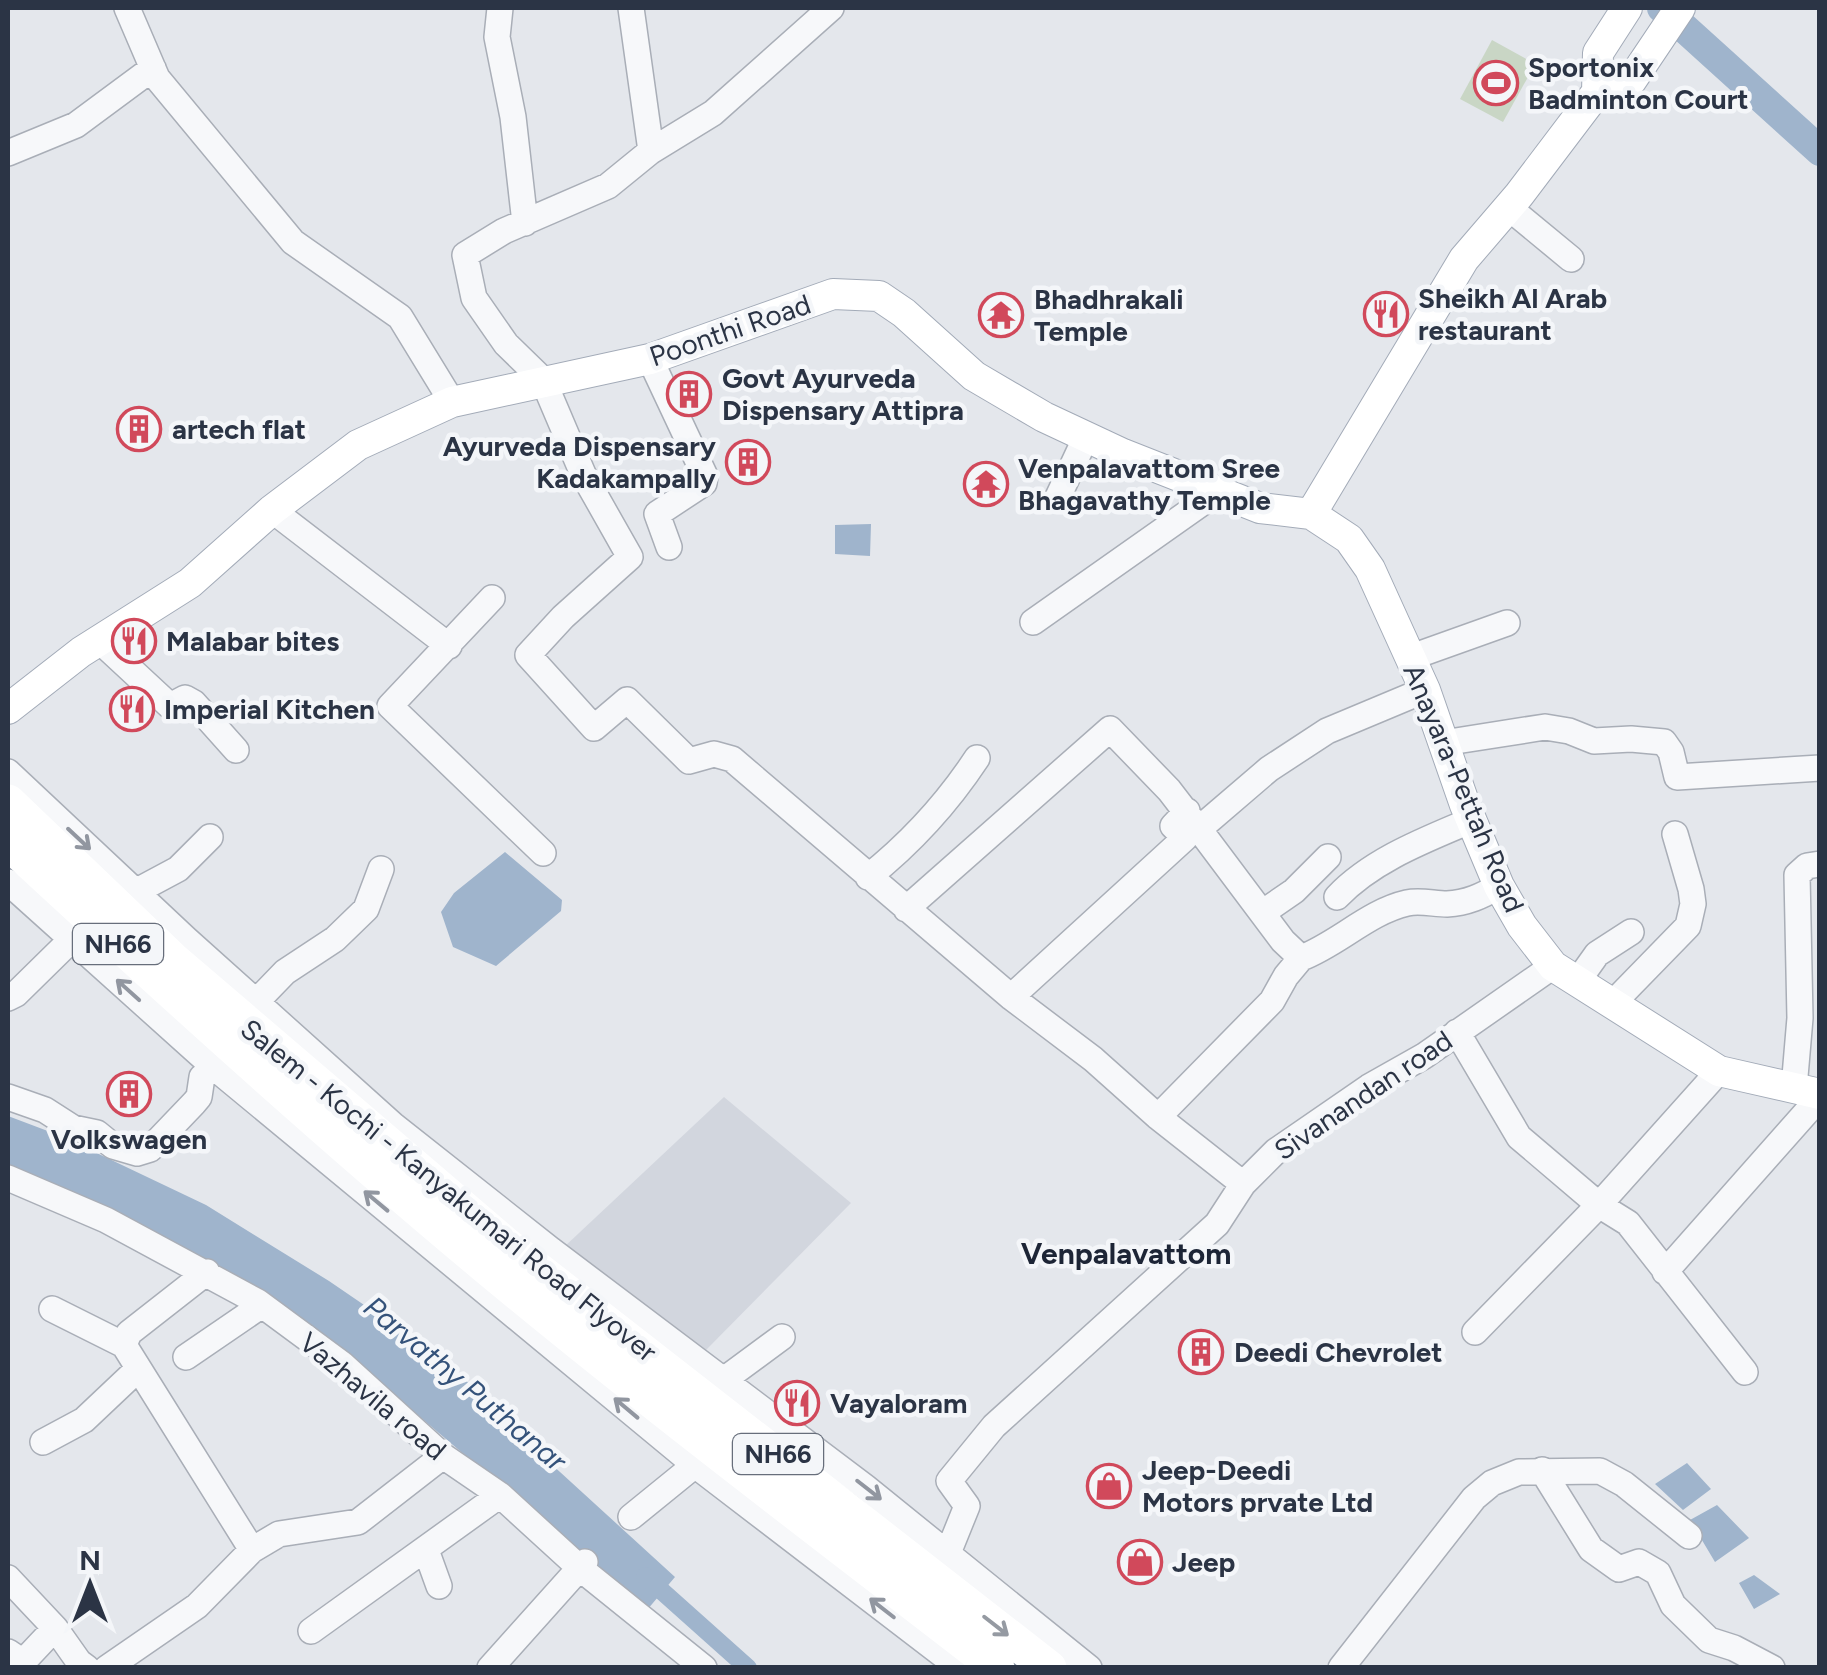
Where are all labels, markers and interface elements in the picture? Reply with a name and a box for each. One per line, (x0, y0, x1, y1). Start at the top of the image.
place label: Sportonix Badminton Court (1528, 50, 1749, 116)
sports icon: Sportonix Badminton Court (1473, 60, 1519, 106)
place label: Sheikh Al Arab restaurant (1418, 281, 1607, 347)
place label: Bhadhrakali Temple (1034, 282, 1184, 348)
street label: Poonthi Road (645, 287, 815, 373)
restaurant icon: Sheikh Al Arab restaurant (1363, 291, 1409, 337)
temple icon: Bhadhrakali Temple (978, 292, 1024, 338)
place label: Govt Ayurveda Dispensary Attipra (722, 361, 964, 427)
building icon: Govt Ayurveda Dispensary Attipra (666, 371, 712, 417)
building icon: artech flat (116, 406, 162, 452)
place label: artech flat (172, 412, 306, 446)
place label: Ayurveda Dispensary Kadakampally (443, 429, 717, 495)
building icon: Ayurveda Dispensary Kadakampally (725, 439, 771, 485)
place label: Venpalavattom Sree Bhagavathy Temple (1018, 451, 1280, 517)
temple icon: Venpalavattom Sree Bhagavathy Temple (963, 461, 1009, 507)
restaurant icon: Malabar bites (111, 618, 157, 664)
place label: Malabar bites (166, 624, 339, 658)
street label: Anayara-Pettah Road (1396, 659, 1532, 917)
restaurant icon: Imperial Kitchen (109, 686, 155, 732)
place label: Imperial Kitchen (164, 692, 375, 726)
one-way arrow (66, 827, 90, 851)
road number: NH66 (73, 924, 163, 964)
one-way arrow (116, 979, 141, 1002)
street label: Salem - Kochi - Kanyakumari Road Flyover (234, 1011, 664, 1369)
street label: Sivanandan road (1268, 1023, 1458, 1167)
building icon: Volkswagen (106, 1071, 152, 1117)
place label: Volkswagen (51, 1122, 207, 1156)
one-way arrow (363, 1190, 389, 1212)
district label: Venpalavattom (1021, 1235, 1231, 1272)
water label: Parvathy Puthanar (356, 1288, 576, 1480)
street label: Vazhavila road (293, 1325, 453, 1467)
building icon: Deedi Chevrolet (1178, 1329, 1224, 1375)
place label: Deedi Chevrolet (1234, 1335, 1443, 1369)
restaurant icon: Vayaloram (774, 1380, 820, 1426)
place label: Vayaloram (830, 1386, 967, 1420)
one-way arrow (614, 1397, 640, 1419)
road number: NH66 (733, 1434, 823, 1474)
place label: Jeep-Deedi Motors prvate Ltd (1142, 1453, 1373, 1519)
shop icon: Jeep-Deedi Motors prvate Ltd (1086, 1463, 1132, 1509)
one-way arrow (855, 1479, 881, 1501)
north arrow (40, 1535, 140, 1635)
shop icon: Jeep (1117, 1539, 1163, 1585)
text: N (79, 1543, 101, 1577)
place label: Jeep (1172, 1545, 1235, 1579)
one-way arrow (870, 1597, 896, 1619)
one-way arrow (982, 1615, 1009, 1636)

